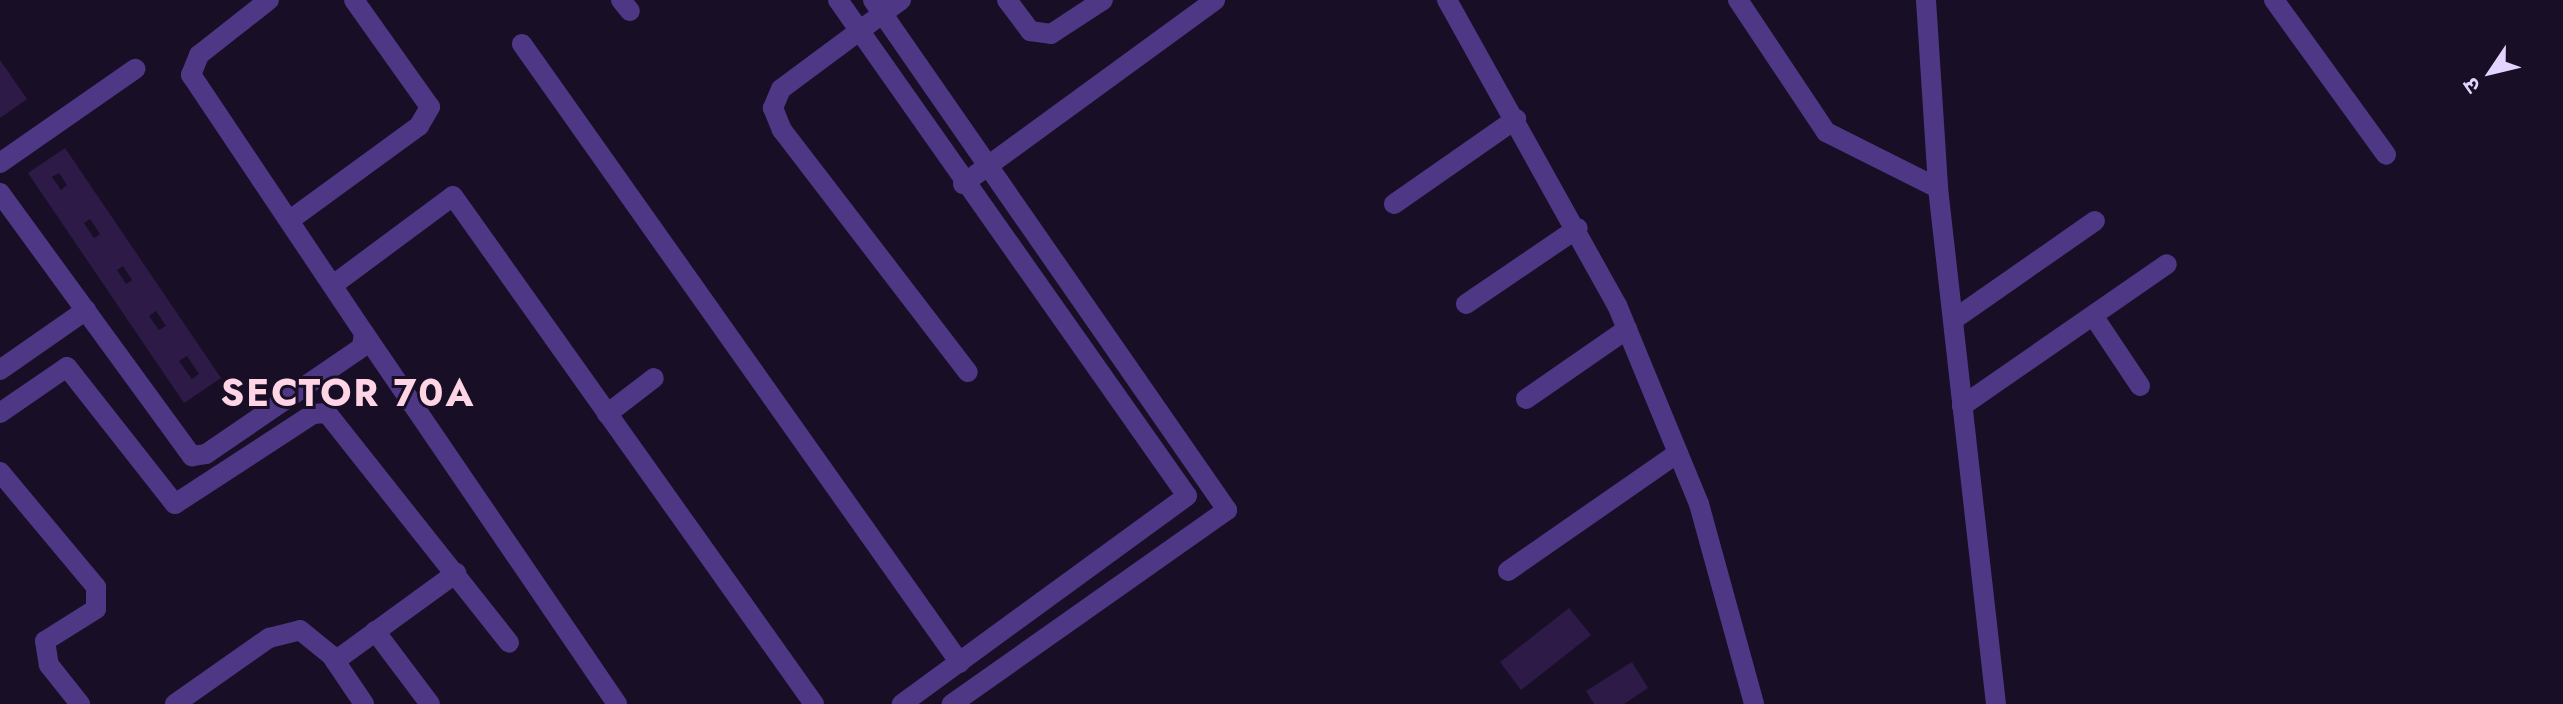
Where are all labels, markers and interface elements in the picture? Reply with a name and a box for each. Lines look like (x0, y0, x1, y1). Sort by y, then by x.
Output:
north arrow (2451, 32, 2531, 112)
text: उ (2455, 71, 2488, 100)
district label: SECTOR 70A (221, 370, 475, 416)

